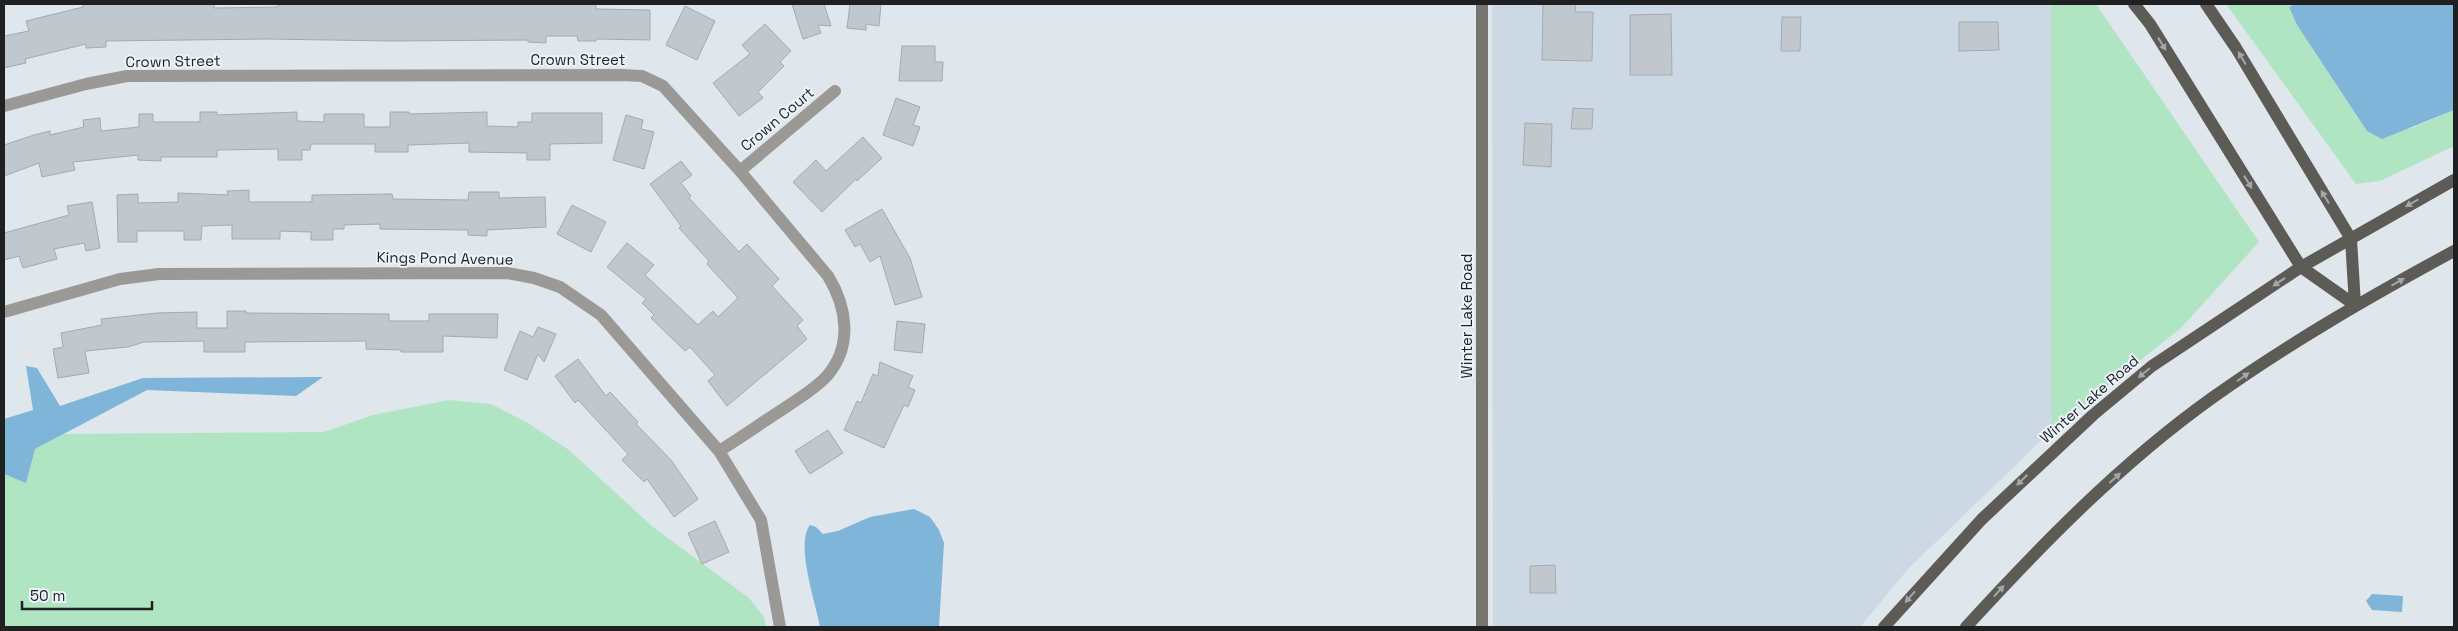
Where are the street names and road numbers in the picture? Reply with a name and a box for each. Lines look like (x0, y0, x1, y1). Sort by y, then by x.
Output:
street label: Crown Street (530, 50, 626, 69)
street label: Crown Street (125, 51, 221, 71)
street label: Crown Court (736, 83, 818, 155)
street label: Kings Pond Avenue (376, 247, 514, 269)
street label: Winter Lake Road (1457, 254, 1476, 378)
street label: Winter Lake Road (2036, 351, 2142, 447)

